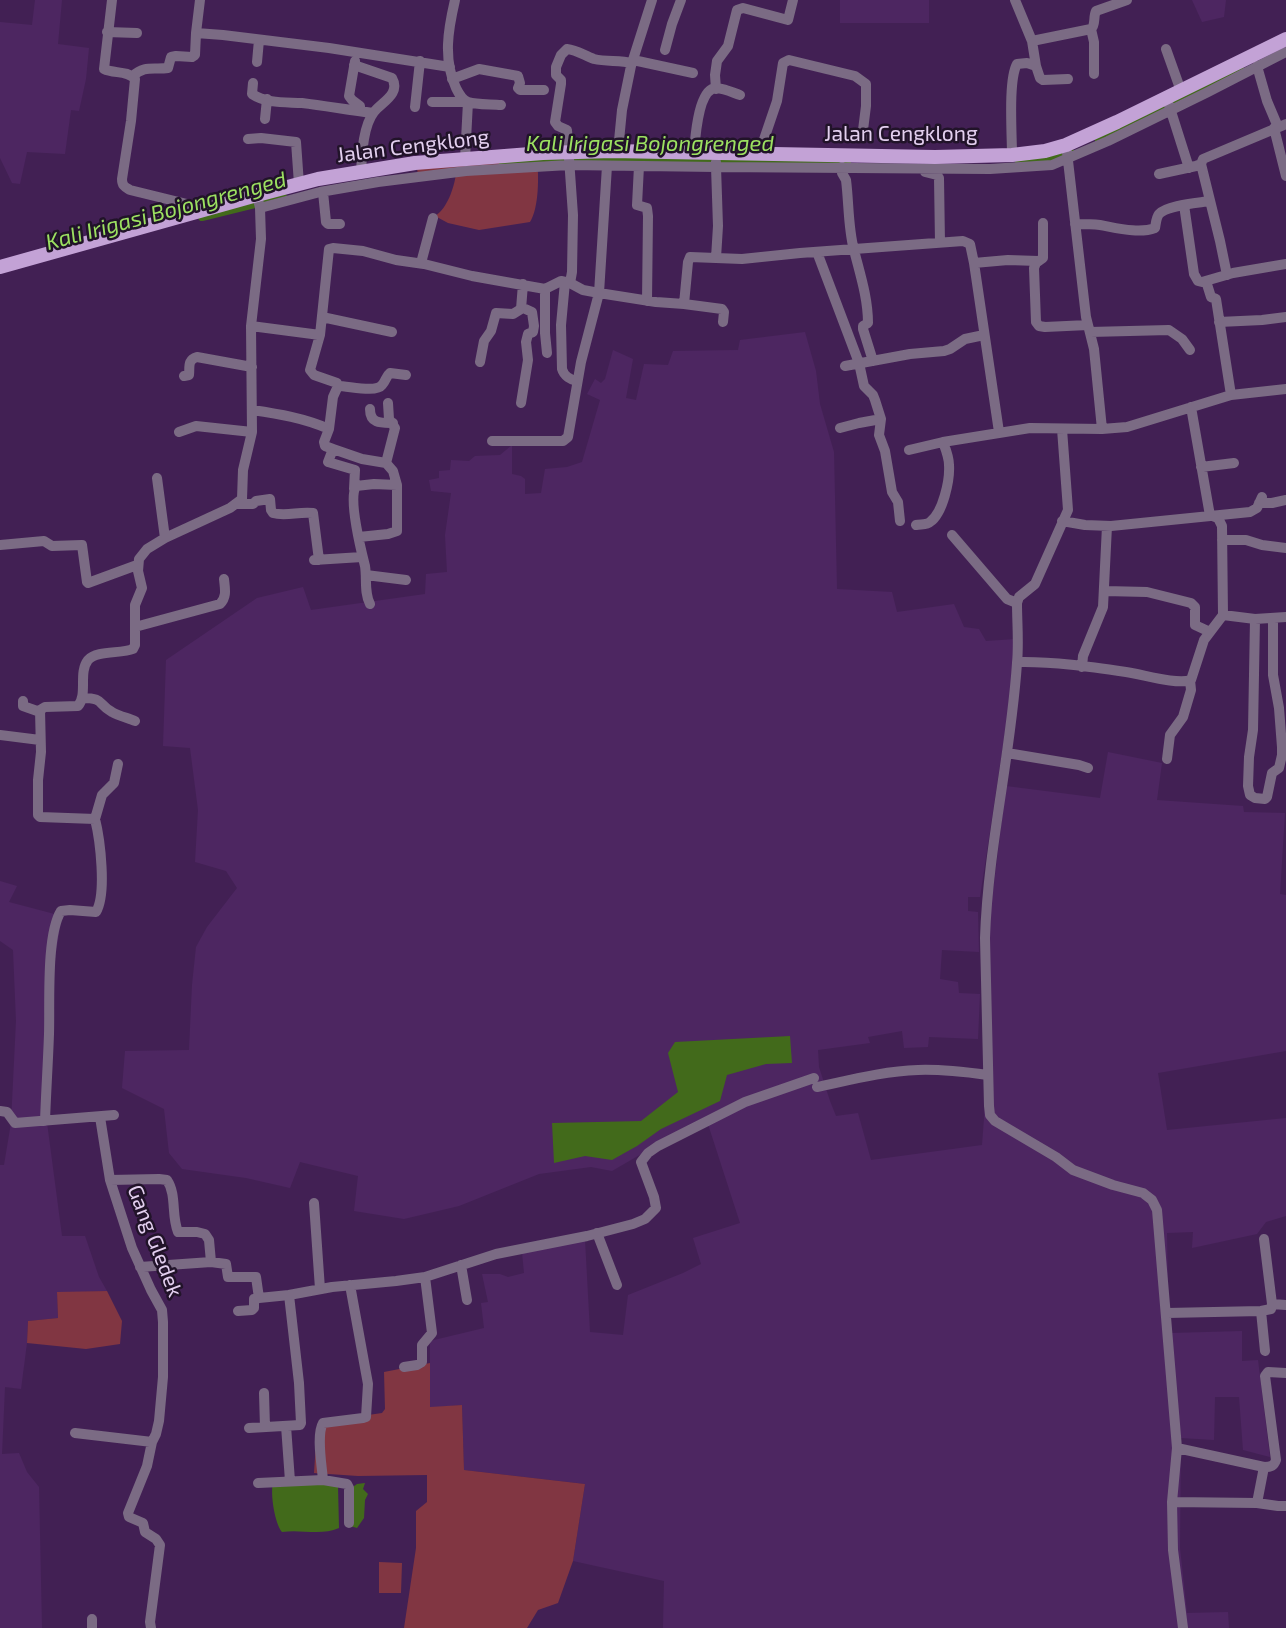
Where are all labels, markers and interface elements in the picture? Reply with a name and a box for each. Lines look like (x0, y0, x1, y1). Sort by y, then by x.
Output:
street label: Jalan Cengklong (824, 121, 978, 147)
street label: Jalan Cengklong (335, 124, 491, 168)
water label: Kali Irigasi Bojongrenged (526, 131, 774, 157)
water label: Kali Irigasi Bojongrenged (43, 166, 289, 256)
street label: Gang Gledek (122, 1181, 188, 1301)

